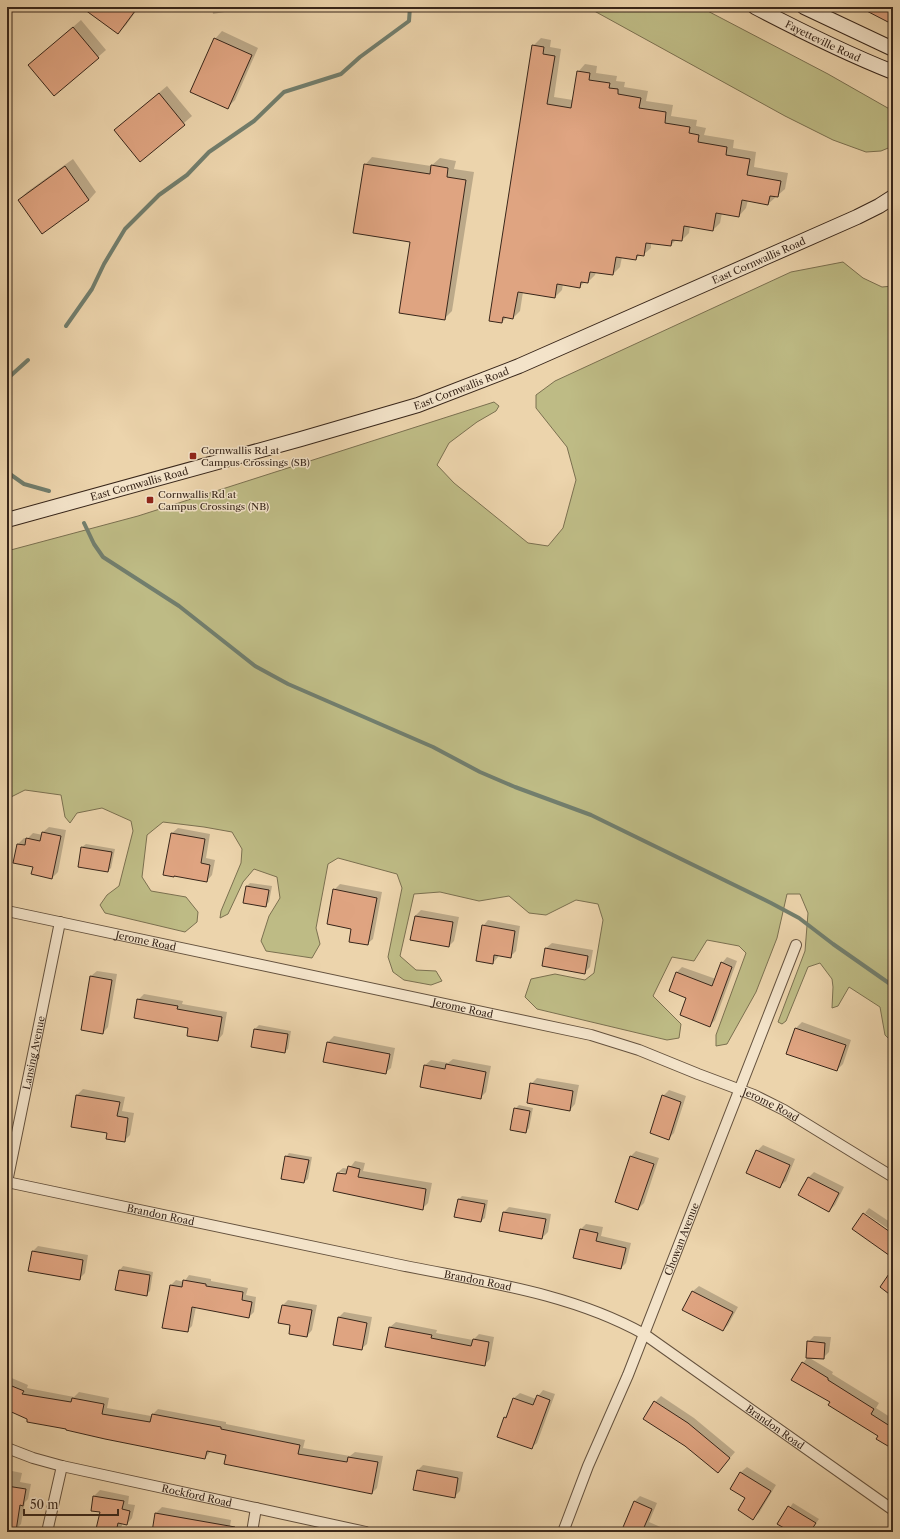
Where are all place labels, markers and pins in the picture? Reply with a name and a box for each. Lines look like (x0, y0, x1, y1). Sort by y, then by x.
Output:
place label: Cornwallis Rd at Campus Crossings (SB) (201, 444, 310, 469)
marker: Cornwallis Rd at Campus Crossings (SB) (188, 451, 198, 461)
place label: Cornwallis Rd at Campus Crossings (NB) (158, 488, 269, 513)
marker: Cornwallis Rd at Campus Crossings (NB) (145, 495, 155, 505)

